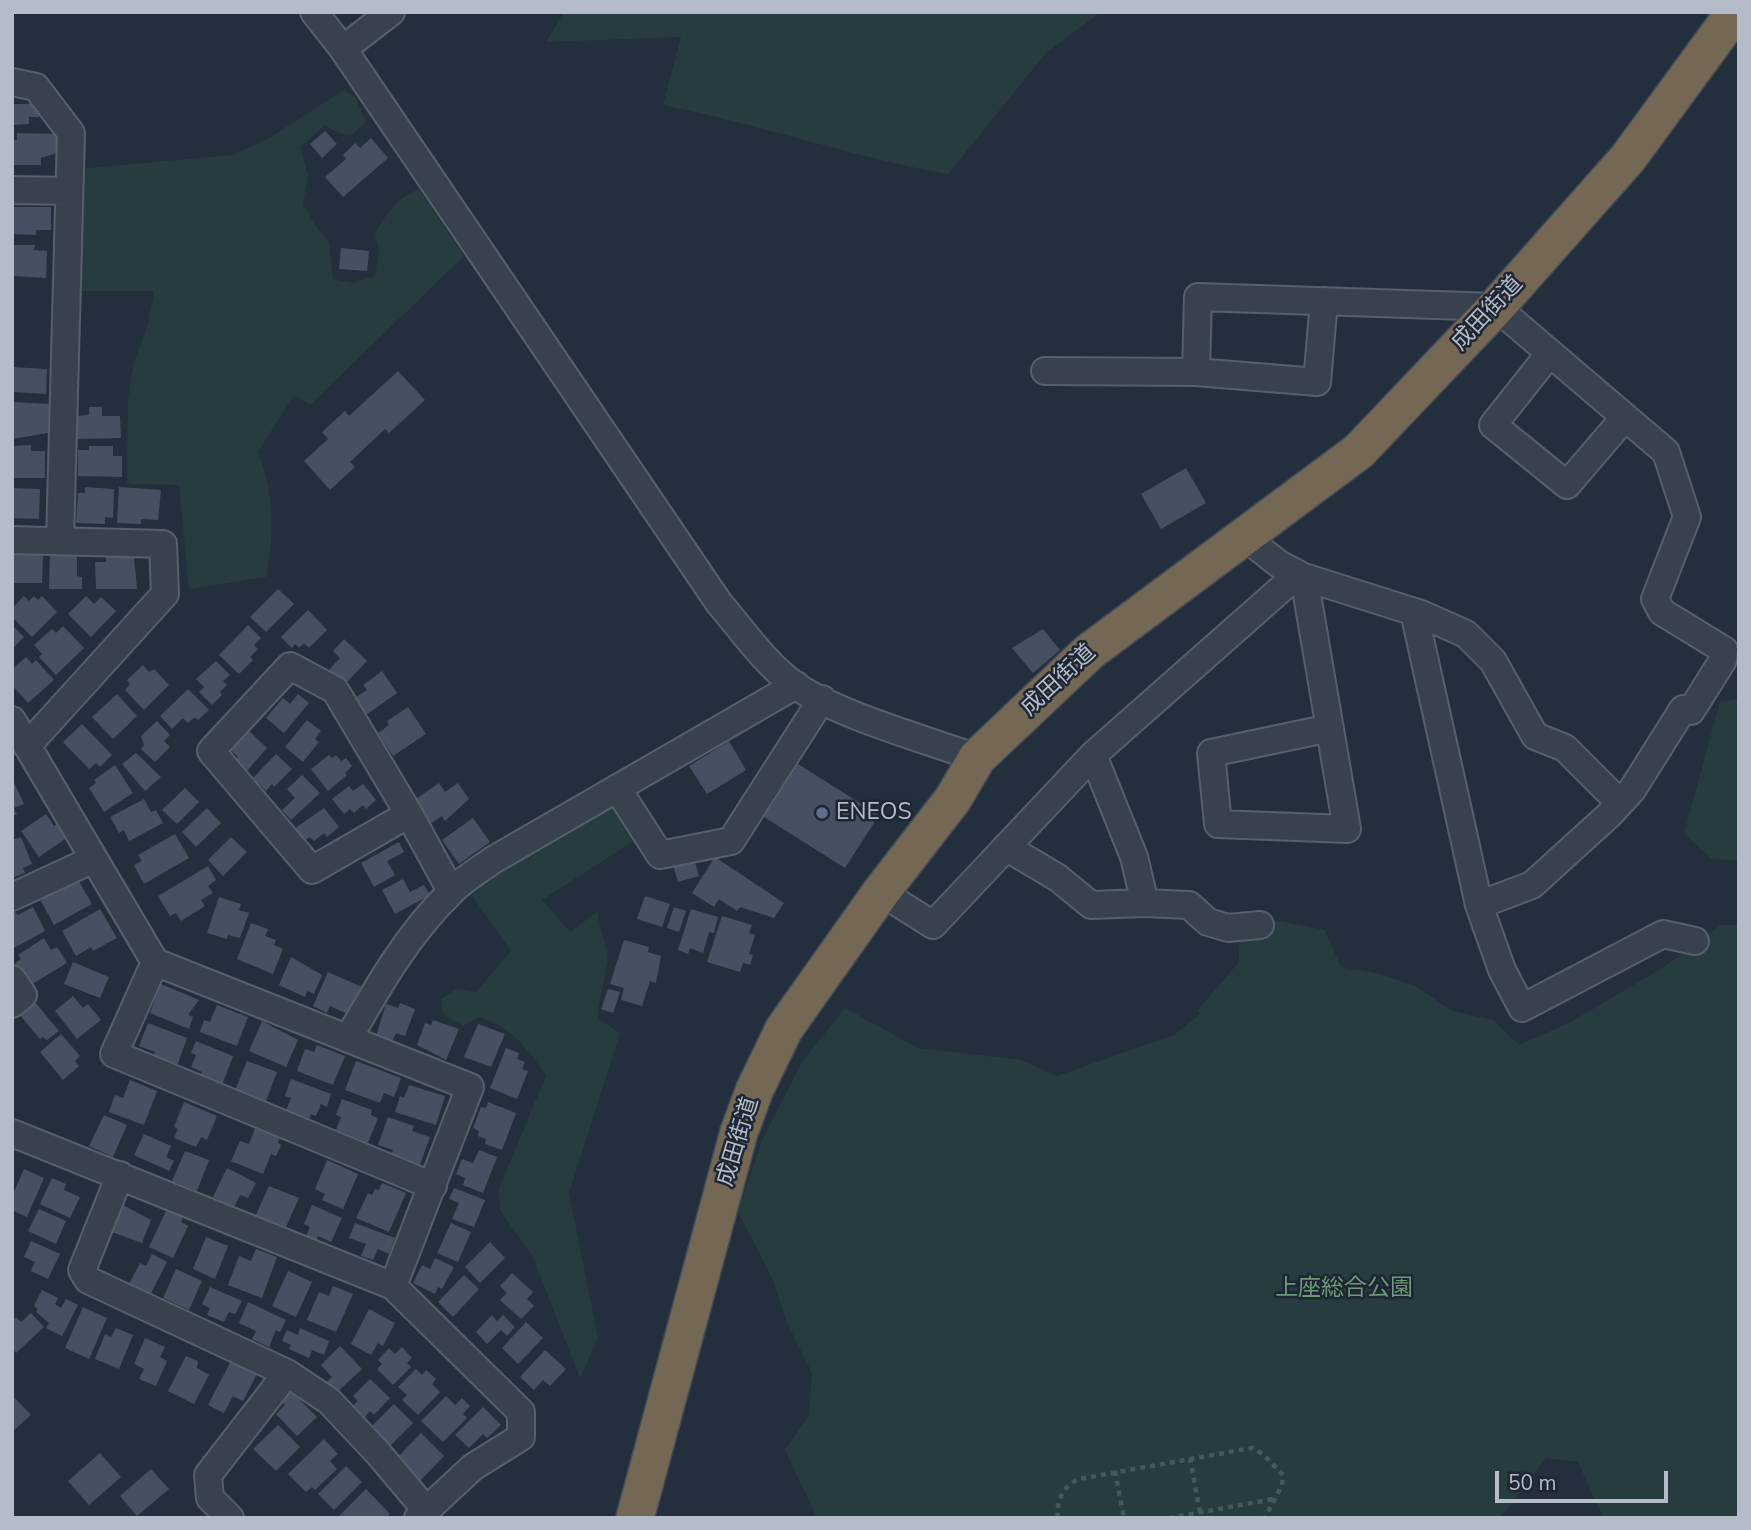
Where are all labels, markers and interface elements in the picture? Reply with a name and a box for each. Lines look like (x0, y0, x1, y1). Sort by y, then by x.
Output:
street label: 成田街道 (1447, 271, 1529, 357)
street label: 成田街道 (1016, 640, 1102, 722)
place label: ENEOS (836, 799, 912, 827)
marker: ENEOS (814, 805, 830, 821)
street label: 成田街道 (712, 1094, 766, 1190)
park label: 上座総合公園 (1275, 1275, 1413, 1303)
scale bar (1499, 1456, 1672, 1500)
text: 50 m (1508, 1469, 1557, 1497)

